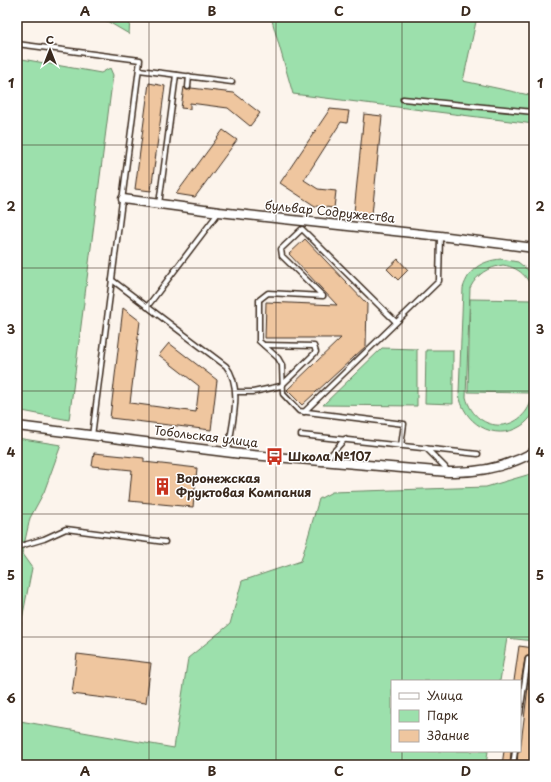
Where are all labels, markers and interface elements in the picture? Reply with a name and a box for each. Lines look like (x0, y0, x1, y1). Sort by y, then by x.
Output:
text: A (80, 1, 90, 20)
text: B (208, 1, 217, 20)
text: C (334, 1, 344, 20)
text: D (461, 1, 471, 20)
north arrow (30, 30, 70, 70)
text: С (46, 31, 54, 48)
text: 1 (8, 73, 14, 92)
text: 1 (537, 73, 543, 92)
street label: бульвар Содружества (264, 195, 397, 227)
text: 2 (6, 196, 16, 215)
text: 2 (535, 196, 545, 215)
text: 3 (7, 319, 16, 338)
text: 3 (536, 319, 545, 338)
street label: Тобольская улица (153, 421, 260, 451)
text: 4 (7, 442, 16, 461)
text: 4 (536, 442, 545, 461)
bus stop icon: Школа №107 (265, 447, 285, 467)
place label: Школа №107 (288, 447, 371, 465)
place label: Воронежская Фруктовая Компания (176, 469, 312, 501)
building icon: Воронежская Фруктовая Компания (153, 476, 173, 496)
text: 5 (7, 565, 15, 584)
text: 5 (536, 565, 544, 584)
legend (391, 680, 521, 752)
text: Улица (427, 686, 463, 704)
text: 6 (6, 688, 16, 707)
text: 6 (535, 688, 545, 707)
text: Парк (427, 706, 459, 724)
text: Здание (427, 726, 469, 744)
text: A (80, 761, 90, 780)
text: B (208, 761, 217, 780)
text: C (334, 761, 344, 780)
text: D (461, 761, 471, 780)

